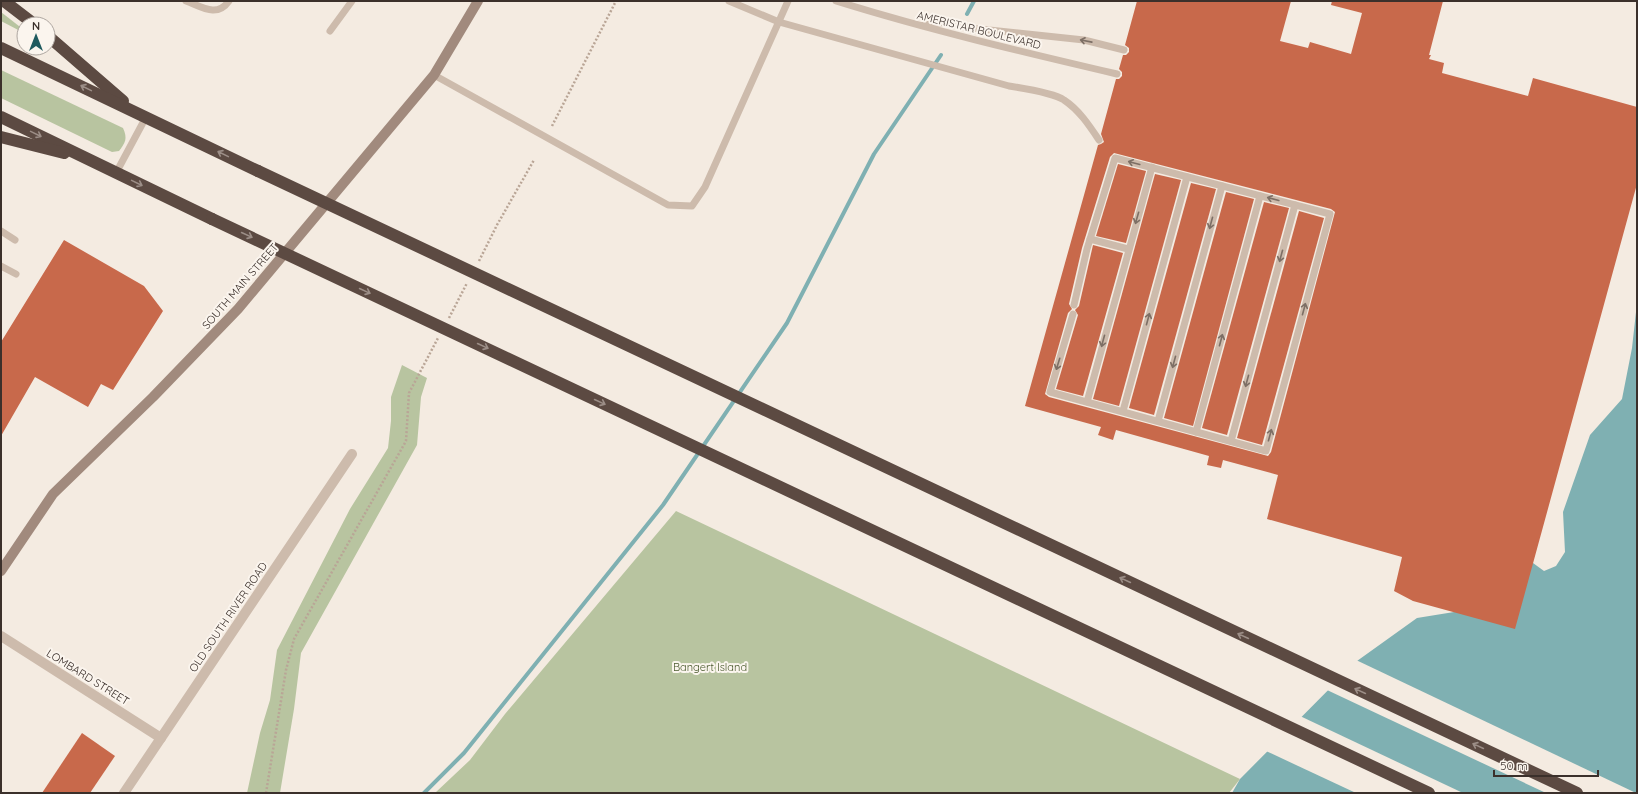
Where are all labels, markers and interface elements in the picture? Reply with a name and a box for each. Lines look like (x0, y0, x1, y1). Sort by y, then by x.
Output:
street label: AMERISTAR BOULEVARD (916, 8, 1042, 52)
north arrow (16, 16, 56, 56)
text: N (32, 19, 40, 33)
one-way arrow (1080, 36, 1093, 44)
one-way arrow (81, 84, 93, 91)
one-way arrow (30, 131, 42, 138)
one-way arrow (217, 150, 229, 157)
one-way arrow (1128, 158, 1141, 166)
one-way arrow (130, 179, 142, 187)
one-way arrow (1267, 195, 1280, 202)
one-way arrow (1133, 212, 1140, 225)
one-way arrow (1207, 217, 1215, 230)
one-way arrow (241, 232, 253, 239)
street label: SOUTH MAIN STREET (199, 240, 281, 332)
one-way arrow (1277, 249, 1284, 262)
one-way arrow (359, 288, 371, 295)
one-way arrow (1301, 303, 1309, 316)
one-way arrow (1145, 313, 1152, 326)
one-way arrow (1099, 334, 1106, 347)
one-way arrow (1218, 334, 1225, 347)
one-way arrow (476, 343, 488, 350)
one-way arrow (1170, 356, 1177, 369)
one-way arrow (1054, 358, 1061, 371)
one-way arrow (1243, 375, 1250, 388)
one-way arrow (594, 399, 606, 406)
one-way arrow (1267, 429, 1274, 442)
street label: OLD SOUTH RIVER ROAD (186, 559, 270, 675)
one-way arrow (1120, 576, 1132, 583)
one-way arrow (1237, 632, 1249, 639)
street label: LOMBARD STREET (44, 646, 132, 708)
park label: Bangert Island (673, 660, 747, 674)
one-way arrow (1355, 687, 1367, 694)
one-way arrow (1472, 742, 1484, 749)
scale bar (1494, 752, 1598, 778)
text: 50 m (1500, 758, 1528, 773)

